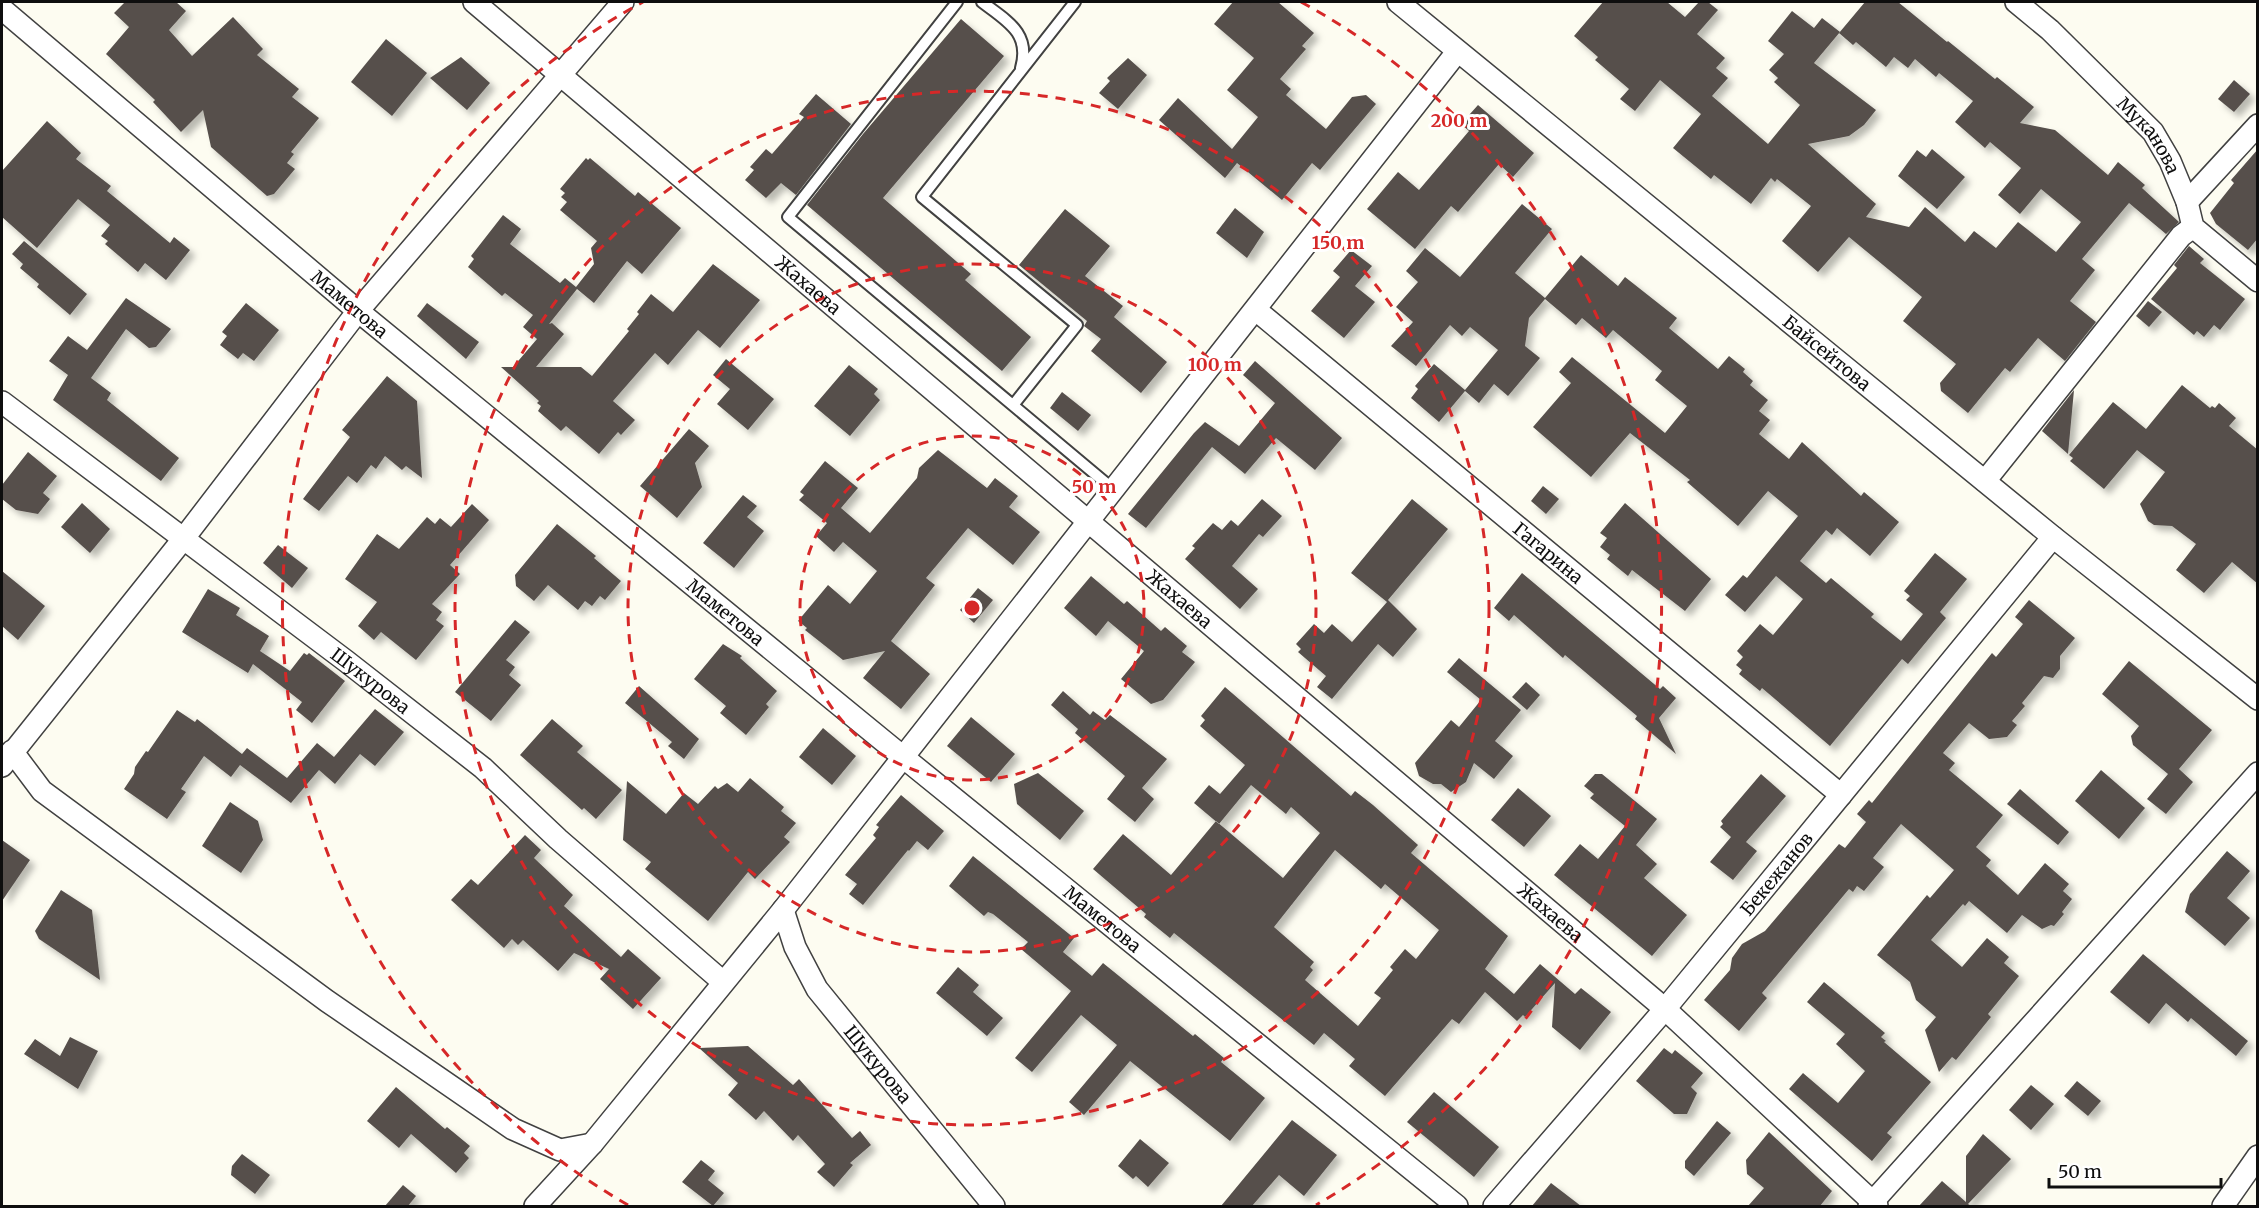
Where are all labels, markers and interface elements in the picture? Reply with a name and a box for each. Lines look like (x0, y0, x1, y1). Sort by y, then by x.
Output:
street label: Муканова (2112, 92, 2185, 177)
text: 200 m (1431, 109, 1487, 132)
text: 150 m (1312, 231, 1364, 254)
street label: Жахаева (771, 250, 846, 319)
street label: Маметова (307, 265, 393, 343)
street label: Байсейтова (1778, 310, 1876, 395)
text: 100 m (1188, 353, 1242, 376)
text: 50 m (1072, 475, 1116, 498)
street label: Гагарина (1509, 517, 1589, 589)
street label: Жахаева (1142, 564, 1218, 633)
street label: Маметова (682, 573, 769, 651)
centre of rings (962, 598, 982, 618)
street label: Шукурова (326, 642, 415, 719)
street label: Бекежанов (1735, 827, 1818, 920)
street label: Жахаева (1513, 878, 1589, 947)
street label: Маметова (1059, 880, 1146, 957)
street label: Шукурова (839, 1020, 917, 1108)
scale bar (2049, 1151, 2222, 1189)
text: 50 m (2058, 1160, 2102, 1183)

